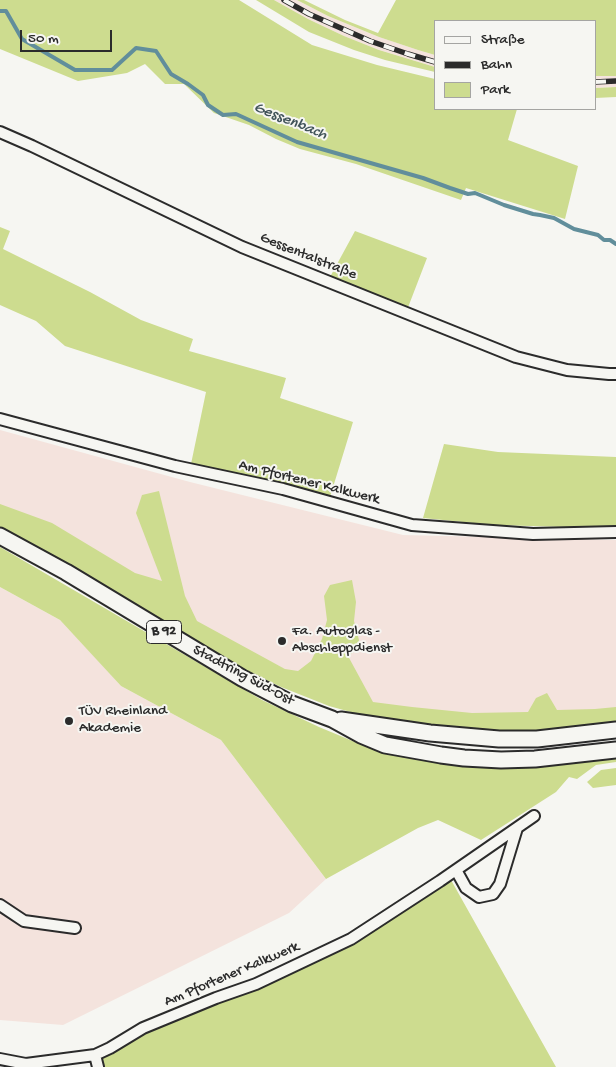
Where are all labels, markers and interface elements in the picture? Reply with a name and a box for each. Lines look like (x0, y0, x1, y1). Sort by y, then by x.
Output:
scale bar (22, 20, 115, 52)
legend (434, 20, 596, 110)
text: 50 m (28, 30, 59, 48)
text: Straße (481, 31, 525, 49)
text: Bahn (481, 56, 512, 74)
text: Park (481, 81, 510, 99)
water label: Gessenbach (251, 99, 329, 145)
street label: Gessentalstraße (257, 229, 359, 285)
street label: Am Pfortener Kalkwerk (237, 457, 381, 509)
road number: B 92 (146, 620, 182, 644)
place label: Fa. Autoglas - Abschleppdienst (292, 623, 392, 658)
marker: Fa. Autoglas - Abschleppdienst (276, 635, 288, 647)
street label: Stadtring Süd-Ost (189, 642, 297, 710)
place label: TÜV Rheinland Akademie (79, 703, 167, 738)
marker: TÜV Rheinland Akademie (63, 715, 75, 727)
street label: Am Pfortener Kalkwerk (162, 938, 302, 1012)

